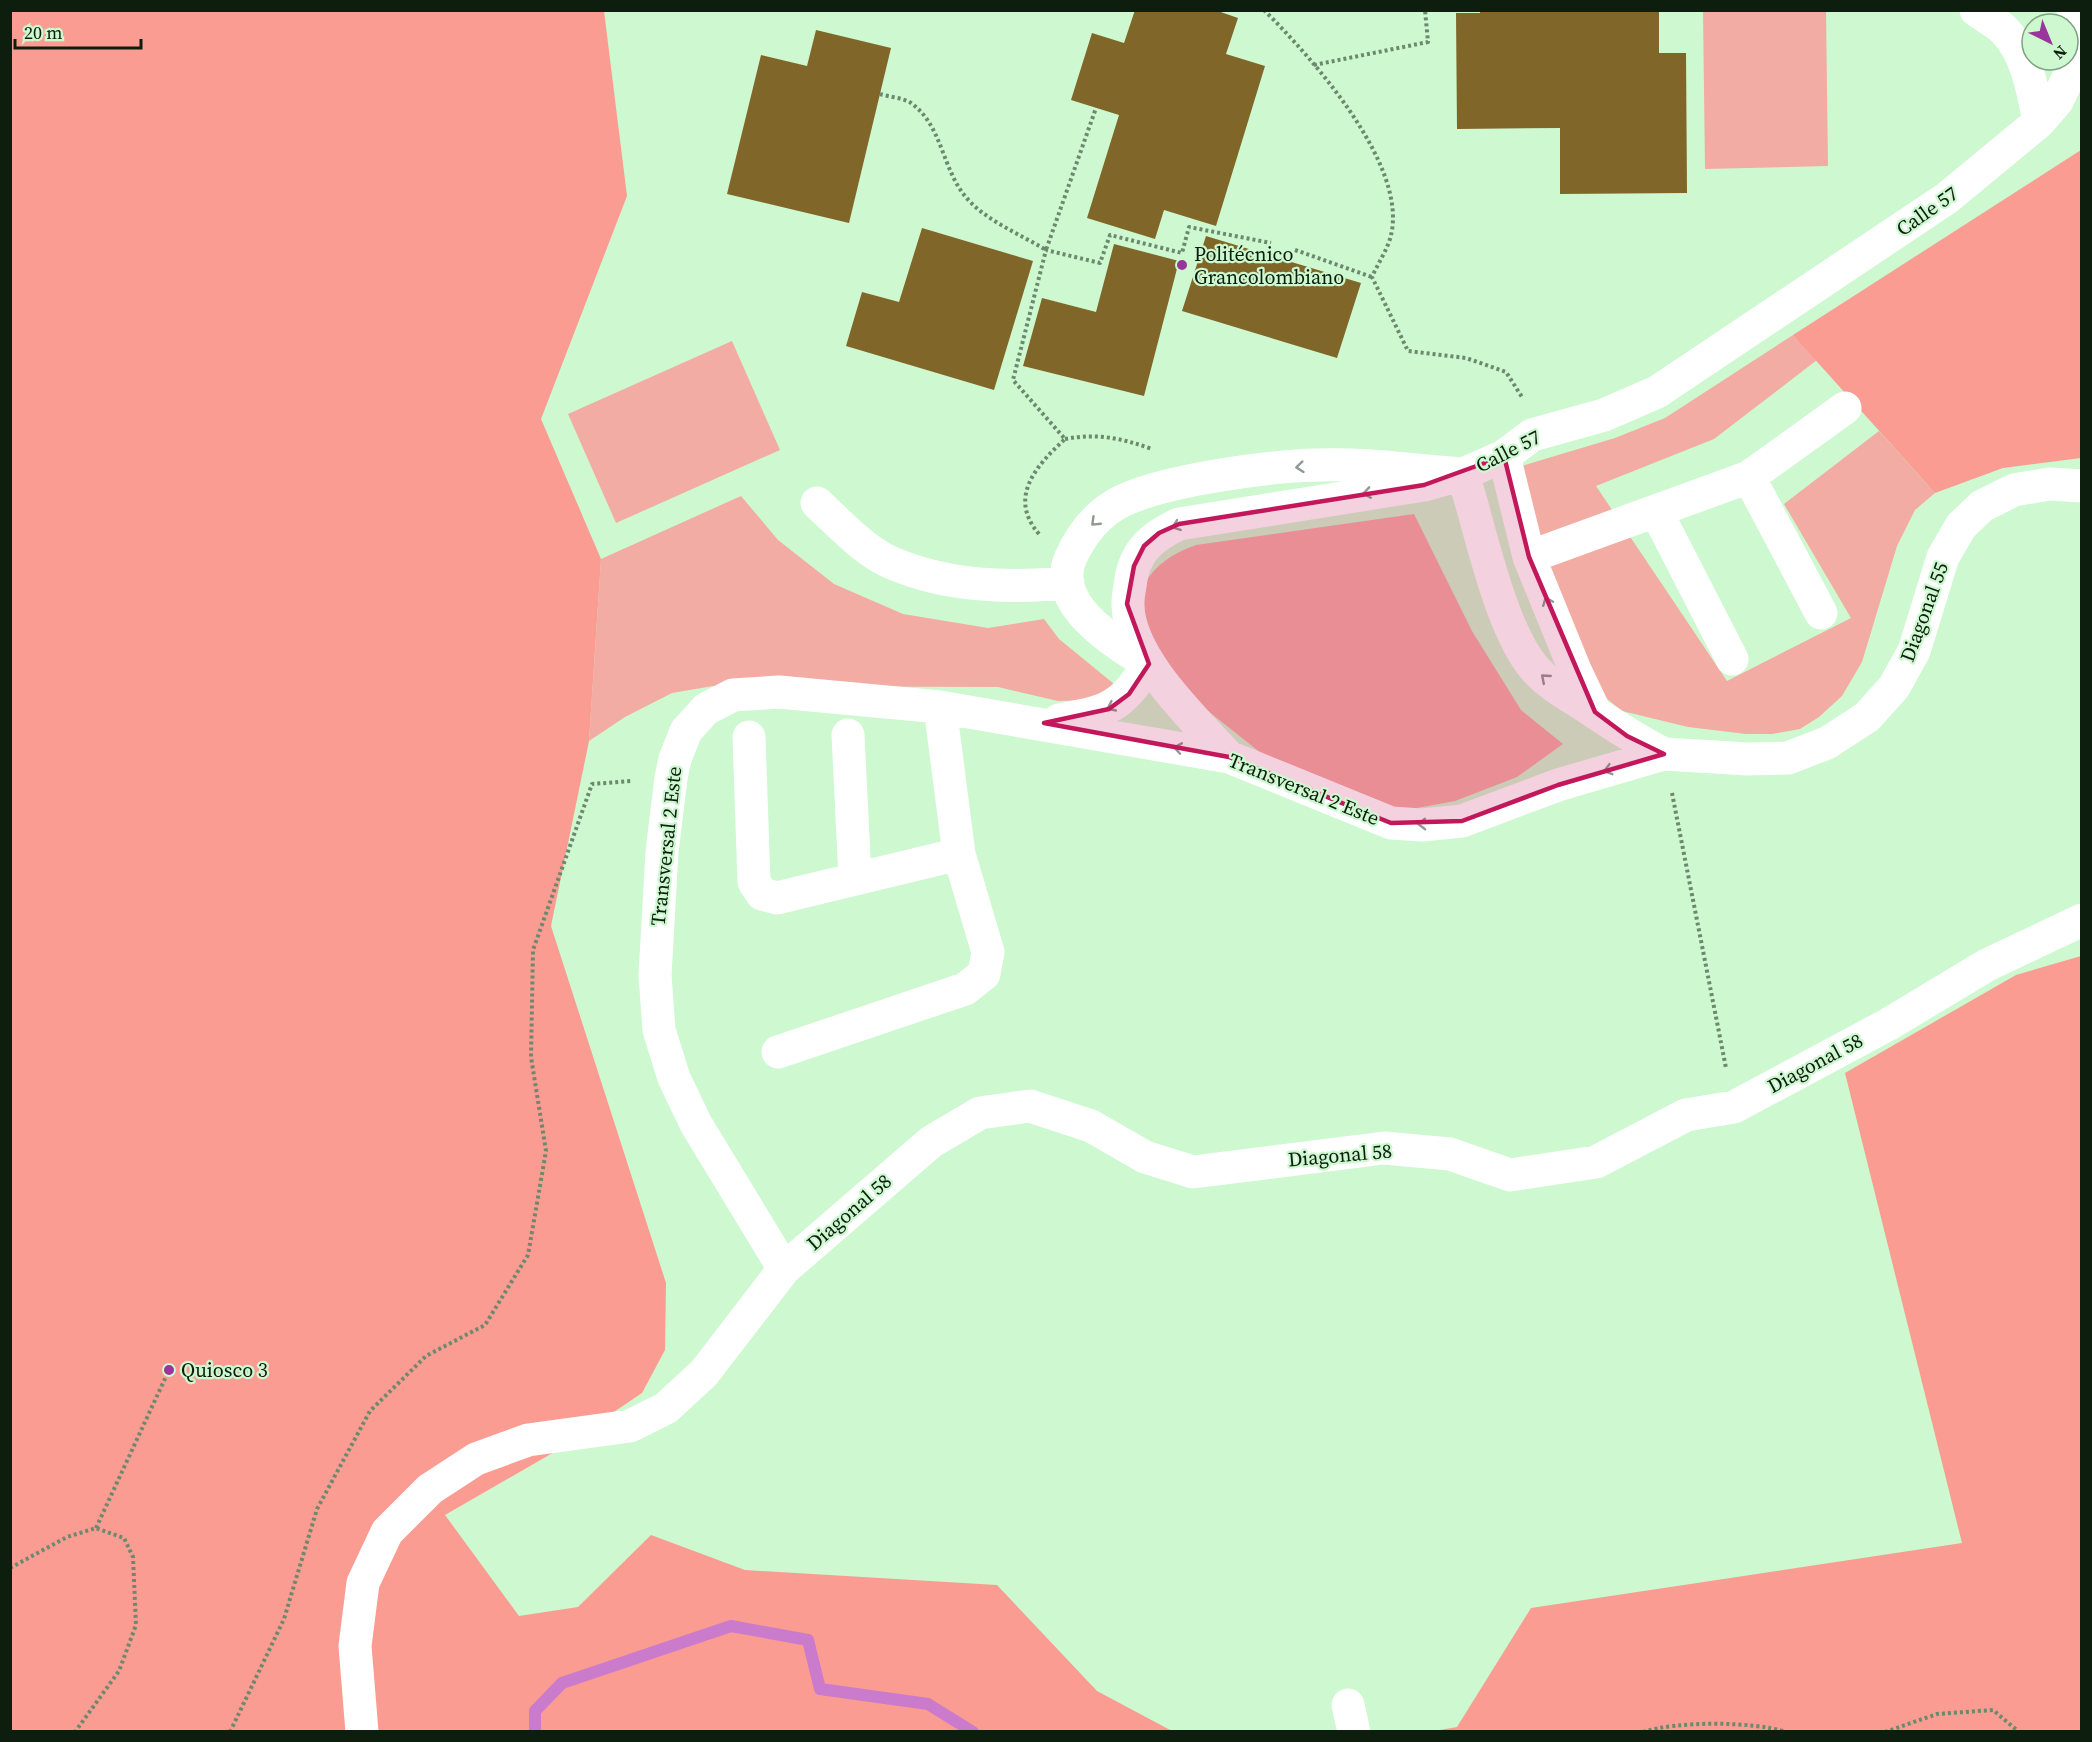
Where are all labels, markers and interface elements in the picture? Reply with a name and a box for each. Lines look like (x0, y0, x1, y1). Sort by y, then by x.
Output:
scale bar (15, 12, 141, 50)
north arrow (2020, 12, 2080, 72)
text: 20 m (24, 20, 62, 45)
text: N (2048, 41, 2072, 65)
street label: Calle 57 (1890, 180, 1964, 242)
place label: Politécnico Grancolombiano (1194, 240, 1344, 291)
marker: Politécnico Grancolombiano (1175, 258, 1189, 272)
street label: Calle 57 (1471, 423, 1545, 479)
one-way arrow (1296, 460, 1305, 473)
one-way arrow (1363, 487, 1372, 499)
one-way arrow (1092, 514, 1103, 525)
one-way arrow (1171, 519, 1181, 532)
street label: Diagonal 55 (1893, 558, 1955, 666)
one-way arrow (1542, 596, 1554, 607)
one-way arrow (1541, 674, 1552, 685)
one-way arrow (1106, 699, 1117, 711)
one-way arrow (1173, 742, 1183, 755)
street label: Transversal 2 Este (1224, 746, 1384, 832)
one-way arrow (1603, 762, 1613, 775)
street label: Transversal 2 Este (644, 765, 688, 927)
one-way arrow (1417, 818, 1426, 830)
street label: Diagonal 58 (1762, 1026, 1868, 1100)
street label: Diagonal 58 (1287, 1137, 1393, 1173)
street label: Diagonal 58 (800, 1167, 898, 1257)
place label: Quiosco 3 (181, 1356, 268, 1384)
marker: Quiosco 3 (162, 1363, 176, 1377)

